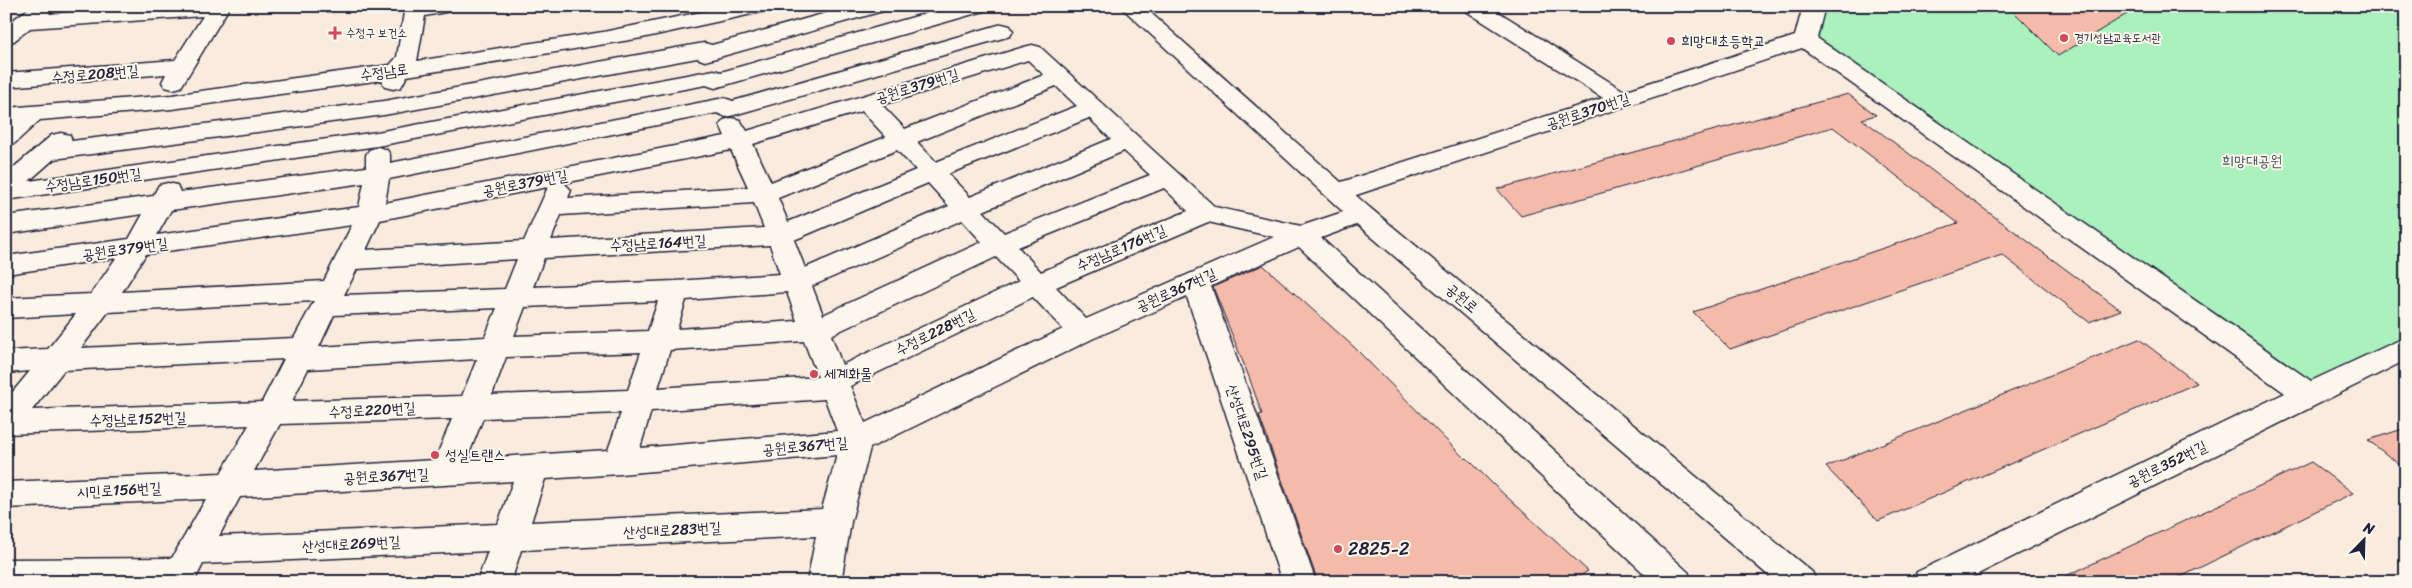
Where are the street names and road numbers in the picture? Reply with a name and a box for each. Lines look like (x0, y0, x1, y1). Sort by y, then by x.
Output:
street label: 수정남로 (358, 56, 410, 88)
street label: 수정로208번길 (50, 57, 140, 91)
street label: 공원로379번길 (872, 61, 962, 111)
street label: 공원로370번길 (1543, 85, 1633, 137)
street label: 수정남로150번길 (43, 160, 143, 200)
street label: 공원로379번길 (480, 162, 570, 204)
street label: 수정남로176번길 (1072, 217, 1170, 279)
street label: 수정남로164번길 (609, 227, 707, 259)
street label: 공원로379번길 (80, 230, 170, 268)
street label: 공원로367번길 (1132, 261, 1220, 319)
street label: 공원로 (1440, 276, 1484, 320)
street label: 수정로228번길 (890, 301, 980, 363)
street label: 산성대로295번길 (1219, 381, 1275, 483)
street label: 수정로220번길 (328, 395, 416, 425)
street label: 수정남로152번길 (89, 404, 187, 434)
street label: 공원로367번길 (761, 429, 849, 463)
street label: 공원로352번길 (2122, 433, 2212, 495)
street label: 공원로367번길 (343, 461, 429, 491)
street label: 시민로156번길 (76, 475, 162, 505)
street label: 산성대로283번길 (622, 514, 722, 546)
street label: 산성대로269번길 (301, 528, 401, 560)

